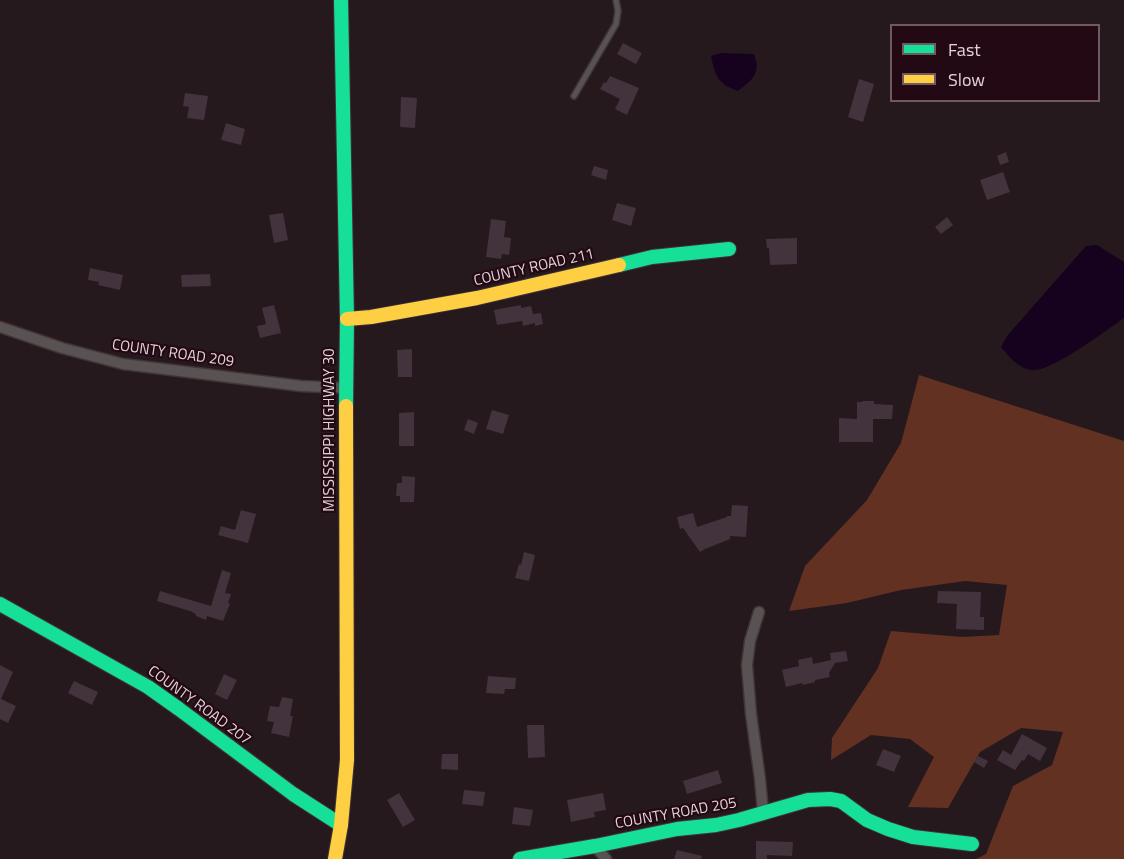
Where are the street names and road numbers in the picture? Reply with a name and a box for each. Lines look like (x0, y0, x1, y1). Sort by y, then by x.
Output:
street label: COUNTY ROAD 211 (472, 245, 596, 291)
street label: COUNTY ROAD 209 (111, 337, 235, 371)
street label: MISSISSIPPI HIGHWAY 30 (321, 348, 339, 512)
street label: COUNTY ROAD 207 (144, 663, 254, 749)
street label: COUNTY ROAD 205 (614, 794, 738, 834)

